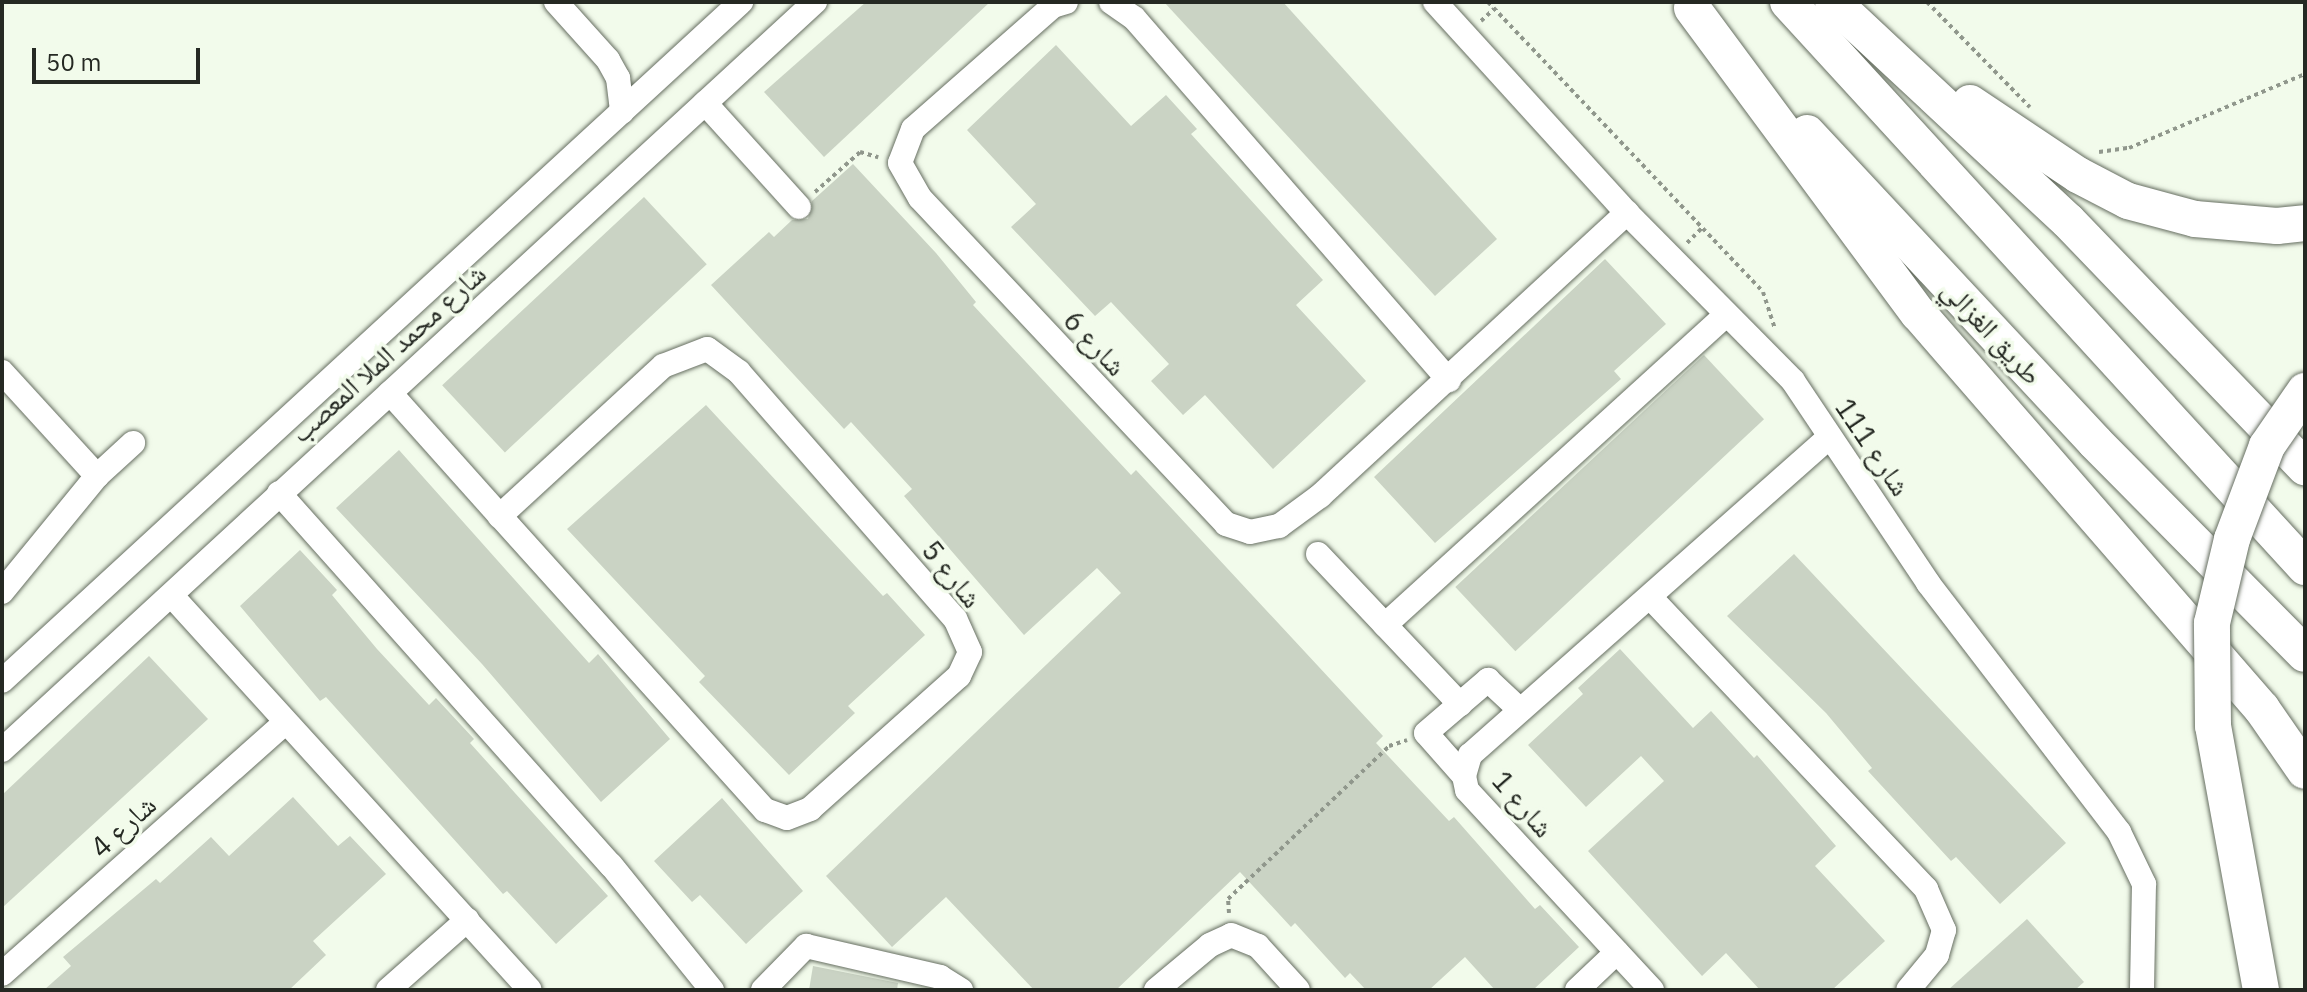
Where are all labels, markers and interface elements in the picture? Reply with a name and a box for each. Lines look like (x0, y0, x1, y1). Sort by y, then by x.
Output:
scale bar (36, 32, 204, 82)
text: 50 m (46, 46, 101, 78)
street label: شارع محمد الملا المعصب (284, 257, 492, 449)
street label: طريق الغزالي (1935, 273, 2049, 391)
street label: شارع 6 (1057, 304, 1133, 382)
street label: شارع 111 (1828, 392, 1918, 502)
street label: شارع 5 (915, 534, 989, 614)
street label: شارع 1 (1485, 764, 1561, 844)
street label: شارع 4 (83, 788, 163, 864)

